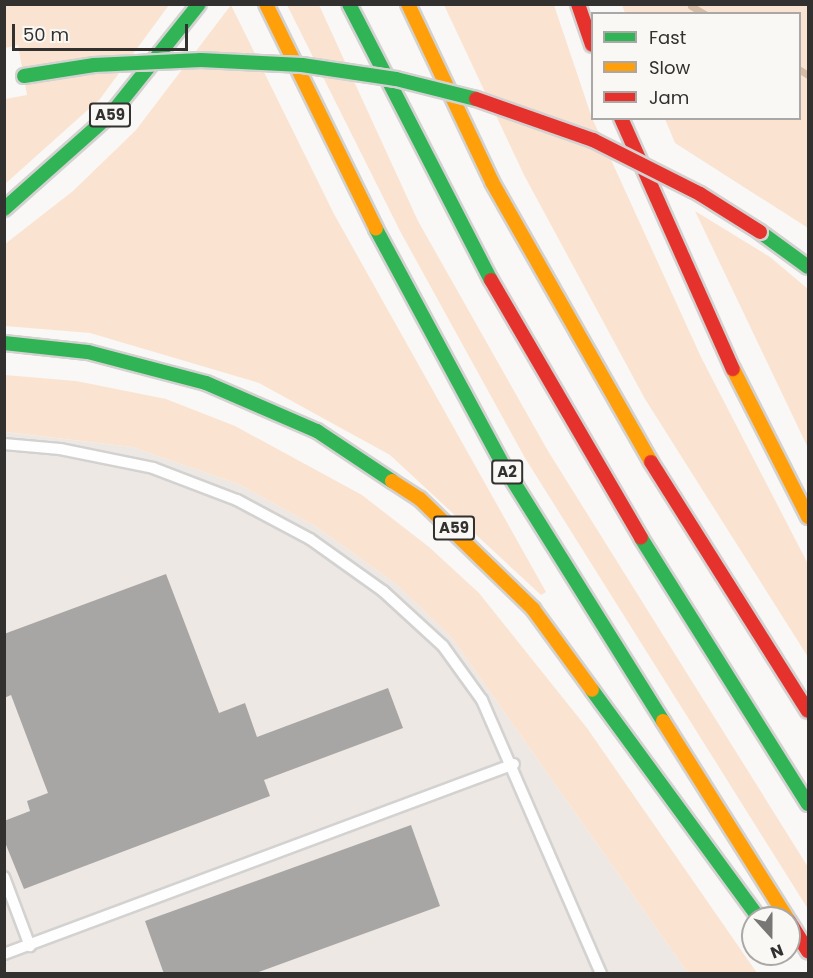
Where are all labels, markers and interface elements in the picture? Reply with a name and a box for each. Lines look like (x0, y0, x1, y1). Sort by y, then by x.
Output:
scale bar (15, 12, 190, 50)
legend (591, 12, 801, 120)
text: 50 m (23, 22, 69, 47)
text: Fast (649, 25, 686, 50)
text: Slow (649, 55, 690, 80)
text: Jam (649, 85, 689, 110)
road number: A59 (88, 103, 132, 127)
road number: A2 (490, 460, 524, 484)
road number: A59 (432, 516, 476, 540)
north arrow (741, 906, 801, 966)
text: N (767, 939, 787, 964)

